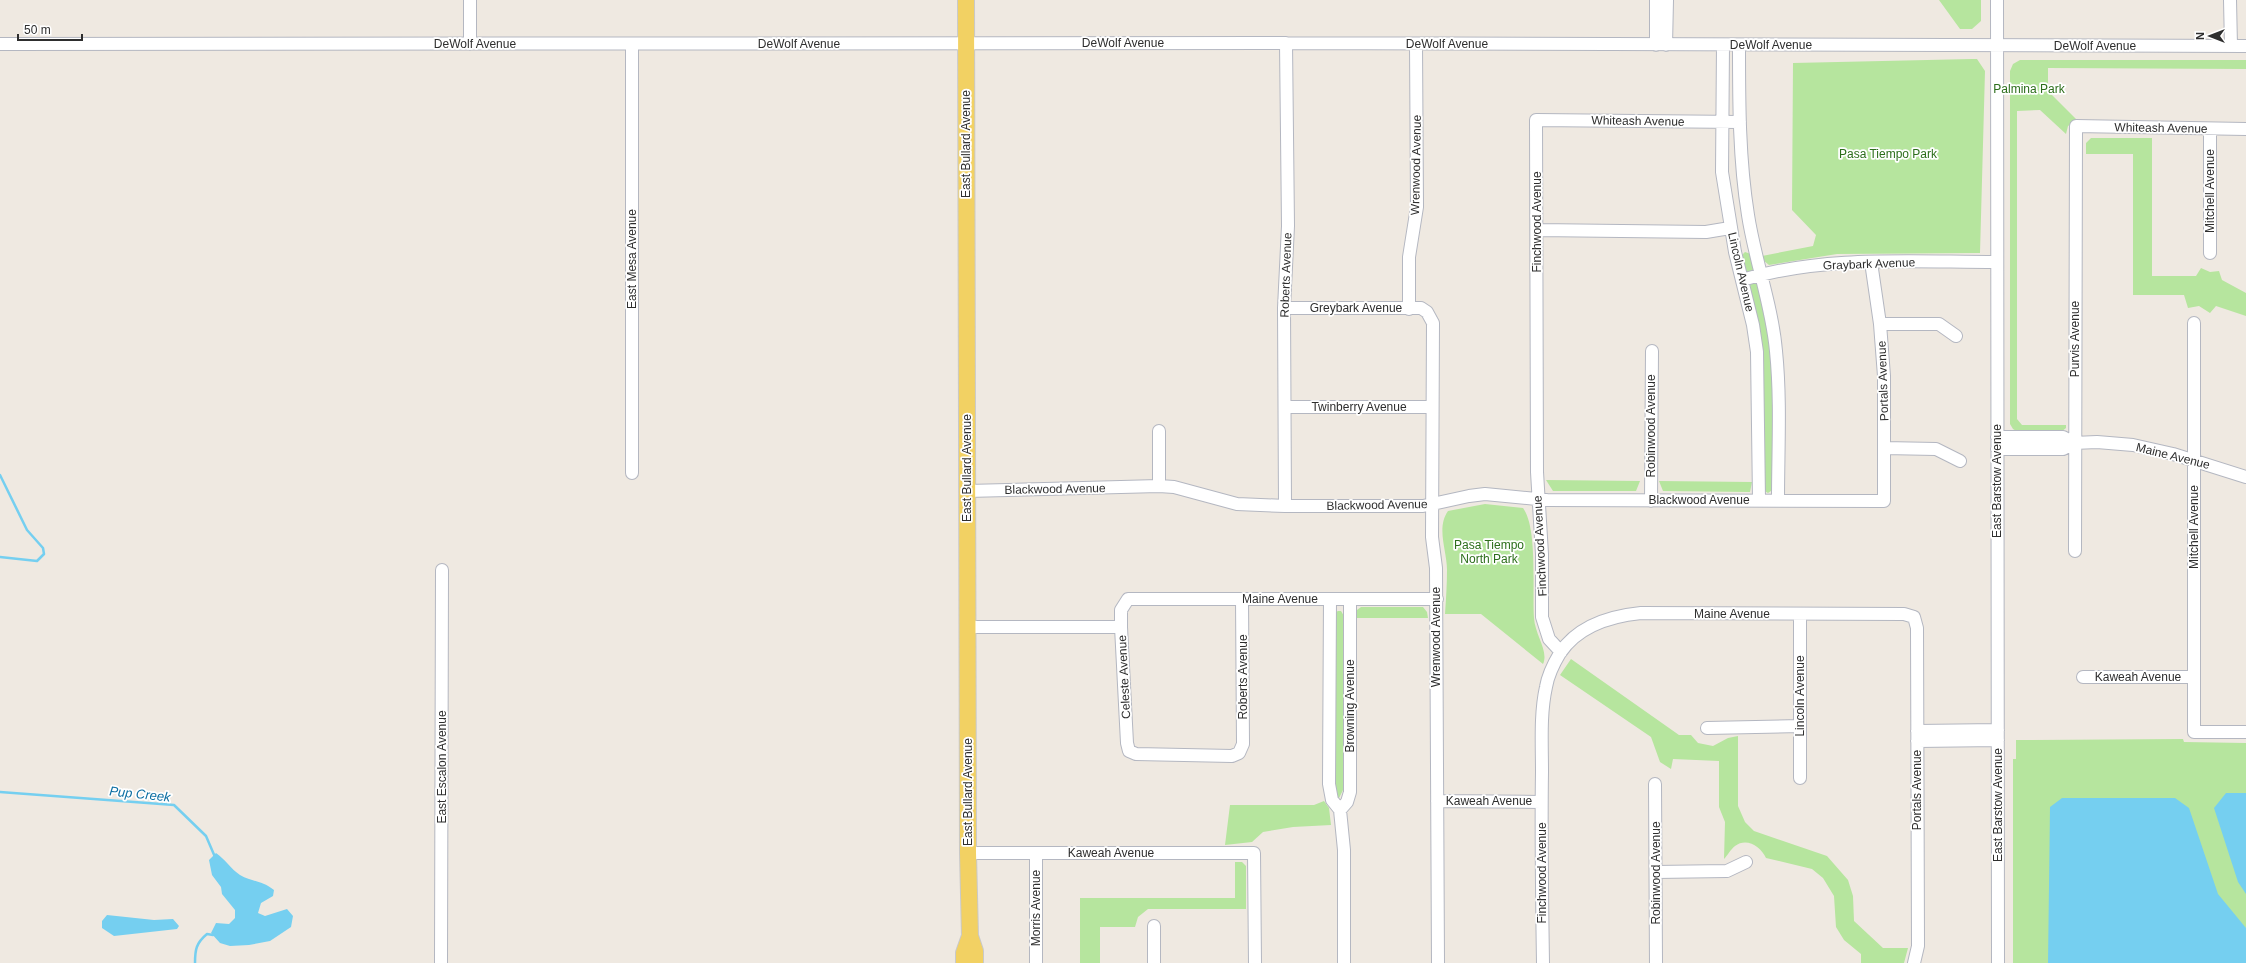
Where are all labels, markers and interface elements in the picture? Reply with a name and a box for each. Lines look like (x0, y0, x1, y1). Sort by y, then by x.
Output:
scale bar (18, 16, 82, 42)
north arrow (2190, 16, 2230, 56)
text: 50 m (24, 23, 51, 37)
text: N (2194, 32, 2206, 40)
street label: DeWolf Avenue (1082, 36, 1164, 50)
street label: DeWolf Avenue (434, 37, 516, 51)
street label: DeWolf Avenue (758, 37, 840, 51)
street label: DeWolf Avenue (1406, 37, 1488, 51)
street label: DeWolf Avenue (1730, 38, 1812, 52)
street label: DeWolf Avenue (2054, 39, 2136, 53)
park label: Palmina Park (1993, 82, 2066, 96)
street label: East Bullard Avenue (959, 90, 973, 198)
street label: Whiteash Avenue (1591, 113, 1685, 129)
street label: Wrenwood Avenue (1408, 114, 1424, 215)
street label: Whiteash Avenue (2114, 120, 2208, 136)
park label: Pasa Tiempo Park (1839, 147, 1938, 161)
street label: Mitchell Avenue (2203, 149, 2217, 233)
street label: Finchwood Avenue (1530, 171, 1544, 273)
street label: East Mesa Avenue (625, 209, 639, 309)
street label: Lincoln Avenue (1725, 231, 1757, 313)
street label: Roberts Avenue (1278, 232, 1294, 318)
street label: Graybark Avenue (1823, 255, 1916, 273)
street label: Purvis Avenue (2068, 300, 2082, 377)
street label: Greybark Avenue (1310, 301, 1403, 315)
street label: Portals Avenue (1875, 340, 1891, 421)
street label: Robinwood Avenue (1644, 374, 1658, 478)
street label: Twinberry Avenue (1311, 400, 1407, 414)
street label: East Bullard Avenue (960, 414, 974, 522)
street label: East Barstow Avenue (1990, 424, 2004, 538)
street label: Maine Avenue (2135, 440, 2212, 472)
street label: Blackwood Avenue (1004, 481, 1106, 497)
street label: Mitchell Avenue (2187, 485, 2201, 569)
street label: Blackwood Avenue (1648, 493, 1750, 507)
street label: Finchwood Avenue (1530, 495, 1550, 597)
street label: Blackwood Avenue (1326, 497, 1428, 513)
park label: Pasa Tiempo North Park (1454, 538, 1524, 566)
street label: Wrenwood Avenue (1429, 587, 1443, 687)
street label: Maine Avenue (1242, 592, 1318, 606)
street label: Maine Avenue (1694, 607, 1770, 621)
street label: Celeste Avenue (1115, 634, 1133, 719)
street label: Roberts Avenue (1236, 634, 1250, 720)
street label: Lincoln Avenue (1793, 655, 1807, 737)
street label: Browning Avenue (1343, 659, 1357, 753)
street label: Kaweah Avenue (2095, 670, 2182, 684)
street label: East Escalon Avenue (435, 710, 449, 824)
street label: East Bullard Avenue (961, 738, 975, 846)
street label: East Barstow Avenue (1991, 748, 2005, 862)
street label: Portals Avenue (1910, 749, 1924, 830)
water label: Pup Creek (109, 783, 173, 805)
street label: Kaweah Avenue (1446, 794, 1533, 808)
street label: Robinwood Avenue (1649, 821, 1663, 925)
street label: Finchwood Avenue (1535, 822, 1549, 924)
street label: Kaweah Avenue (1068, 846, 1155, 860)
street label: Morris Avenue (1029, 869, 1043, 946)

